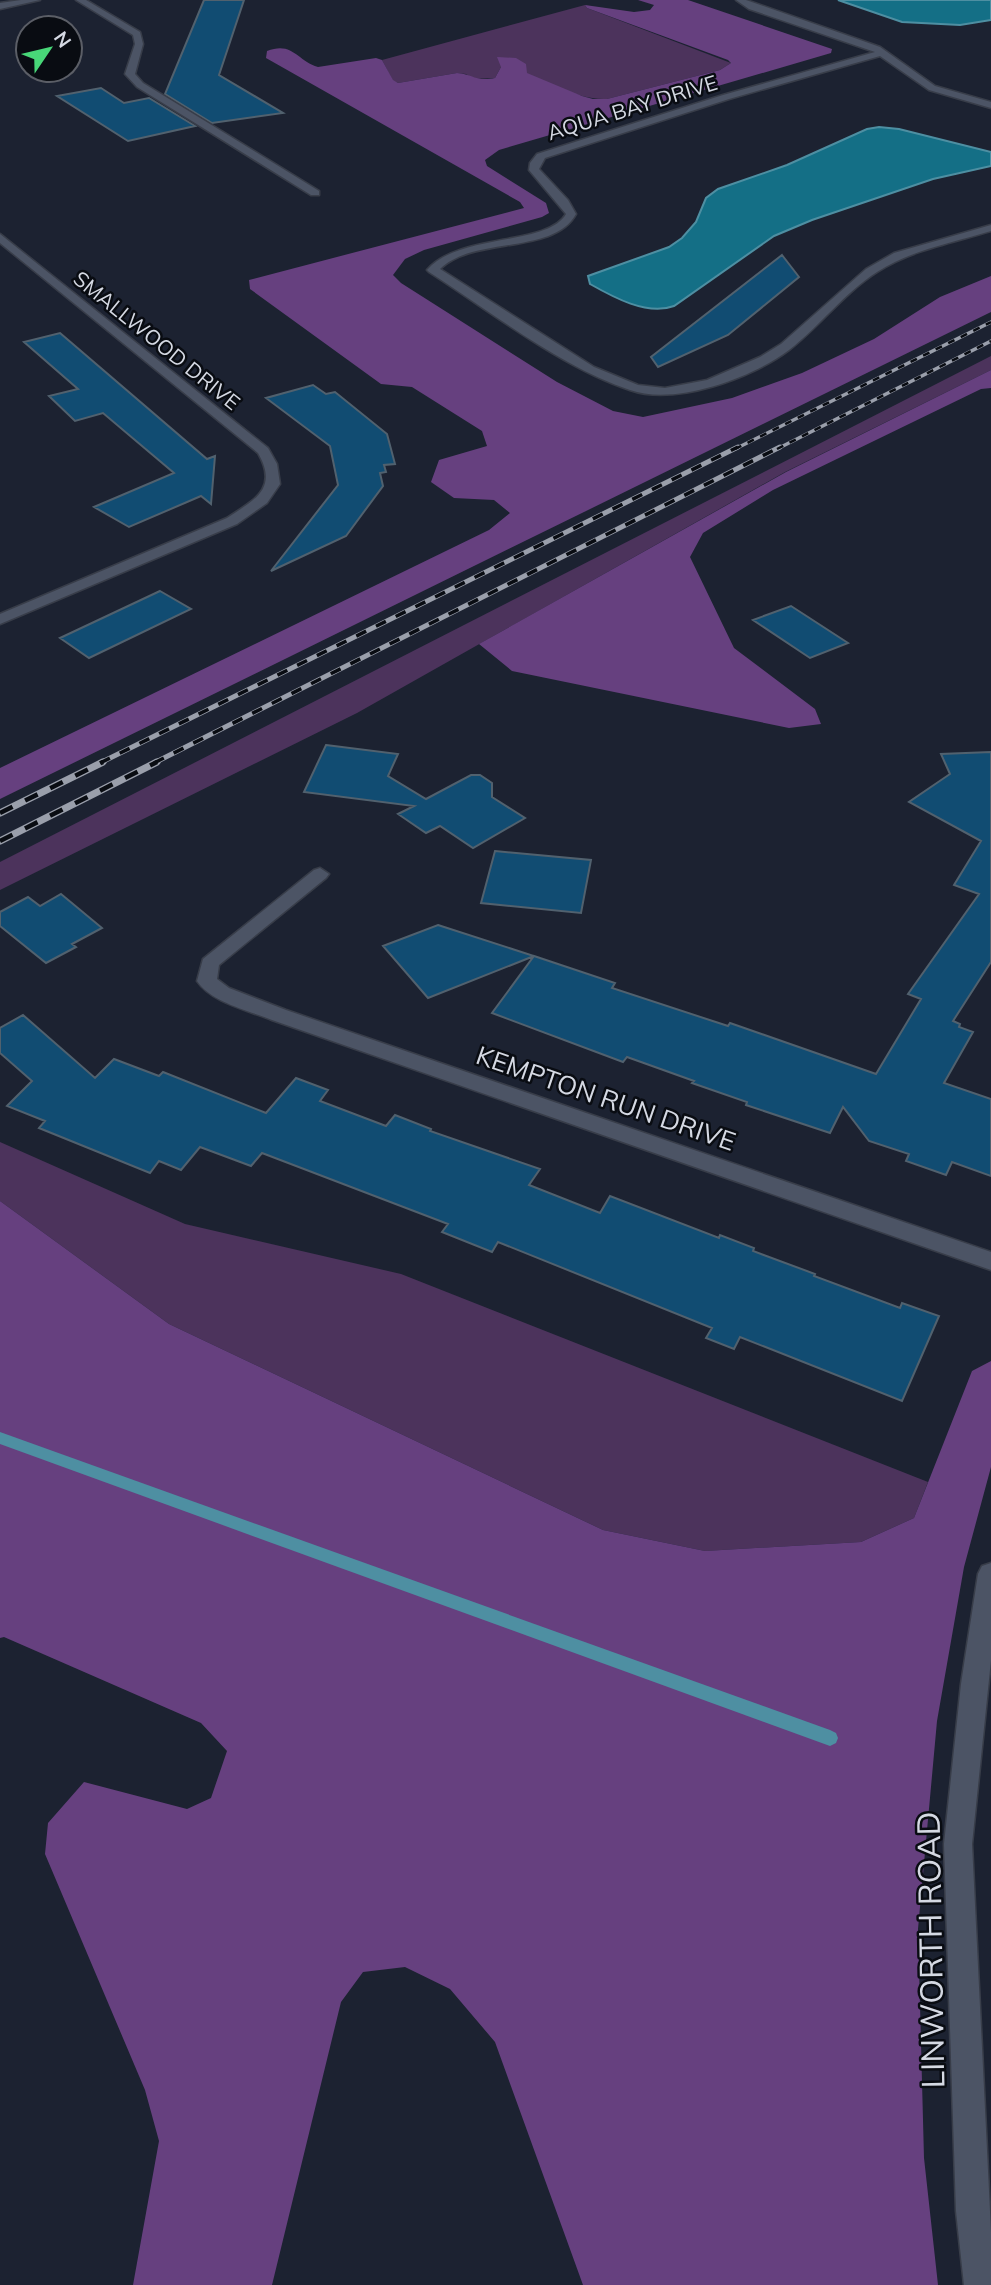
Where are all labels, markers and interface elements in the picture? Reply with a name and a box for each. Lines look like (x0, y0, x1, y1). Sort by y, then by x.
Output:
north arrow (14, 14, 84, 84)
text: N (49, 26, 77, 52)
street label: AQUA BAY DRIVE (544, 69, 720, 145)
street label: SMALLWOOD DRIVE (69, 265, 245, 415)
street label: KEMPTON RUN DRIVE (472, 1038, 740, 1158)
street label: LINWORTH ROAD (908, 1811, 952, 2089)

